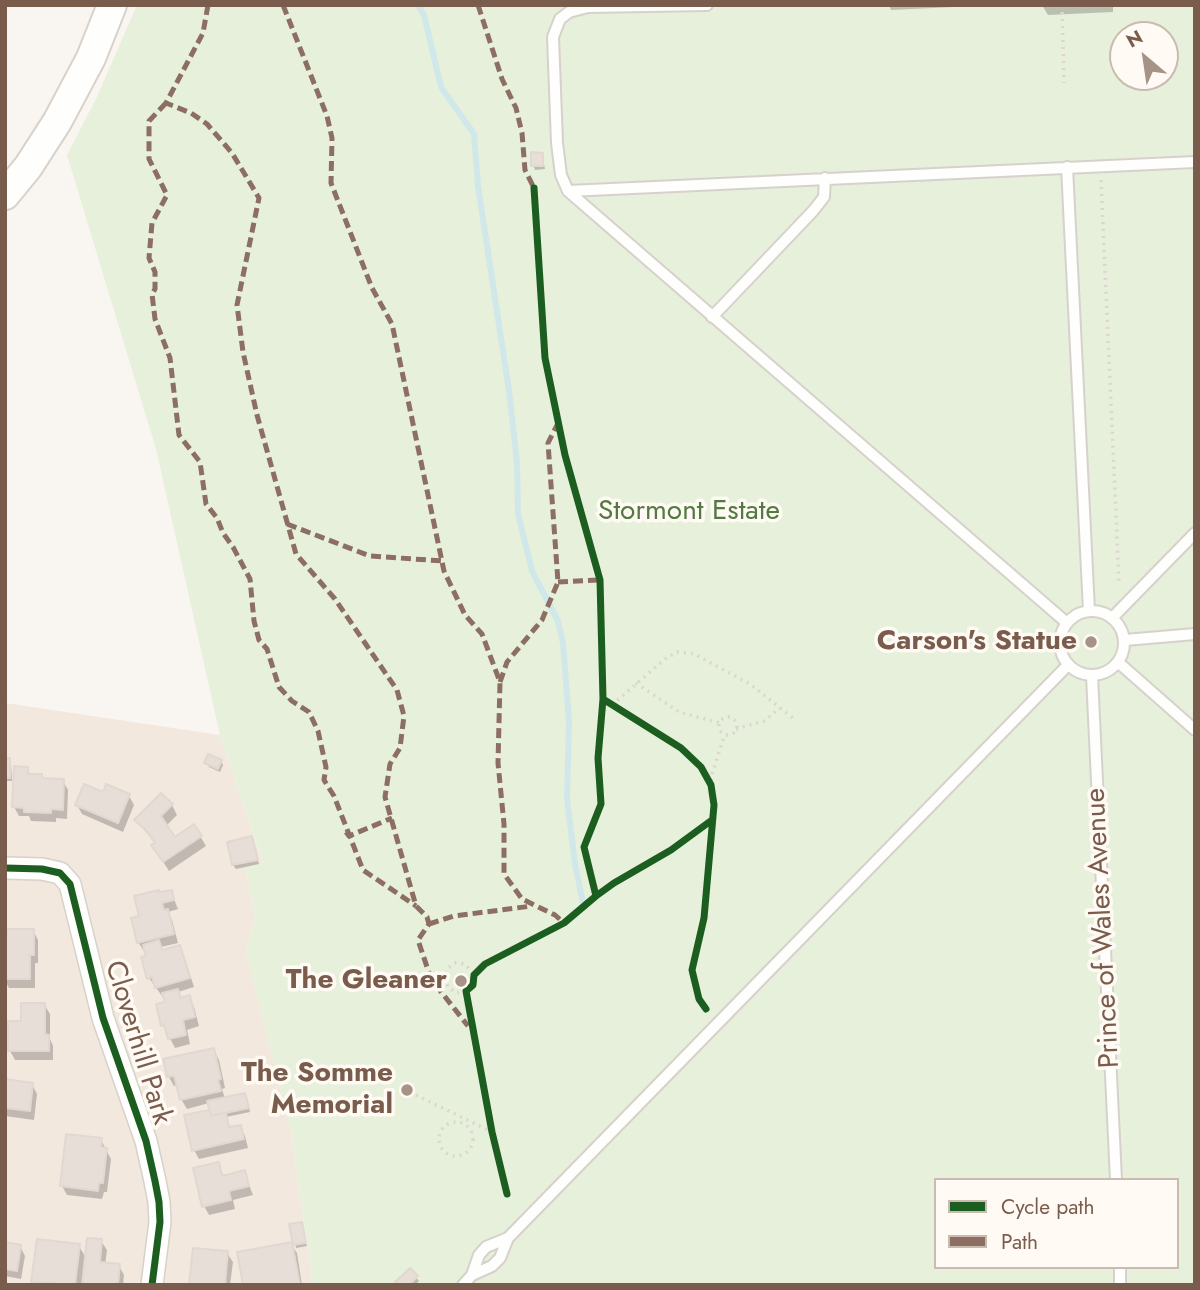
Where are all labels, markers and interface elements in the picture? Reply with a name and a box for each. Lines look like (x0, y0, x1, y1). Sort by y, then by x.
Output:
north arrow (1109, 21, 1179, 91)
text: N (1121, 23, 1148, 54)
park label: Stormont Estate (598, 495, 780, 529)
place label: Carson's Statue (877, 625, 1077, 659)
marker: Carson's Statue (1083, 634, 1099, 650)
street label: Prince of Wales Avenue (1080, 787, 1128, 1069)
street label: Cloverhill Park (96, 957, 178, 1129)
place label: The Gleaner (286, 964, 447, 998)
marker: The Gleaner (453, 973, 469, 989)
place label: The Somme Memorial (241, 1057, 393, 1123)
marker: The Somme Memorial (399, 1082, 415, 1098)
legend (934, 1178, 1179, 1269)
text: Cycle path (1001, 1192, 1094, 1222)
text: Path (1001, 1227, 1038, 1257)

